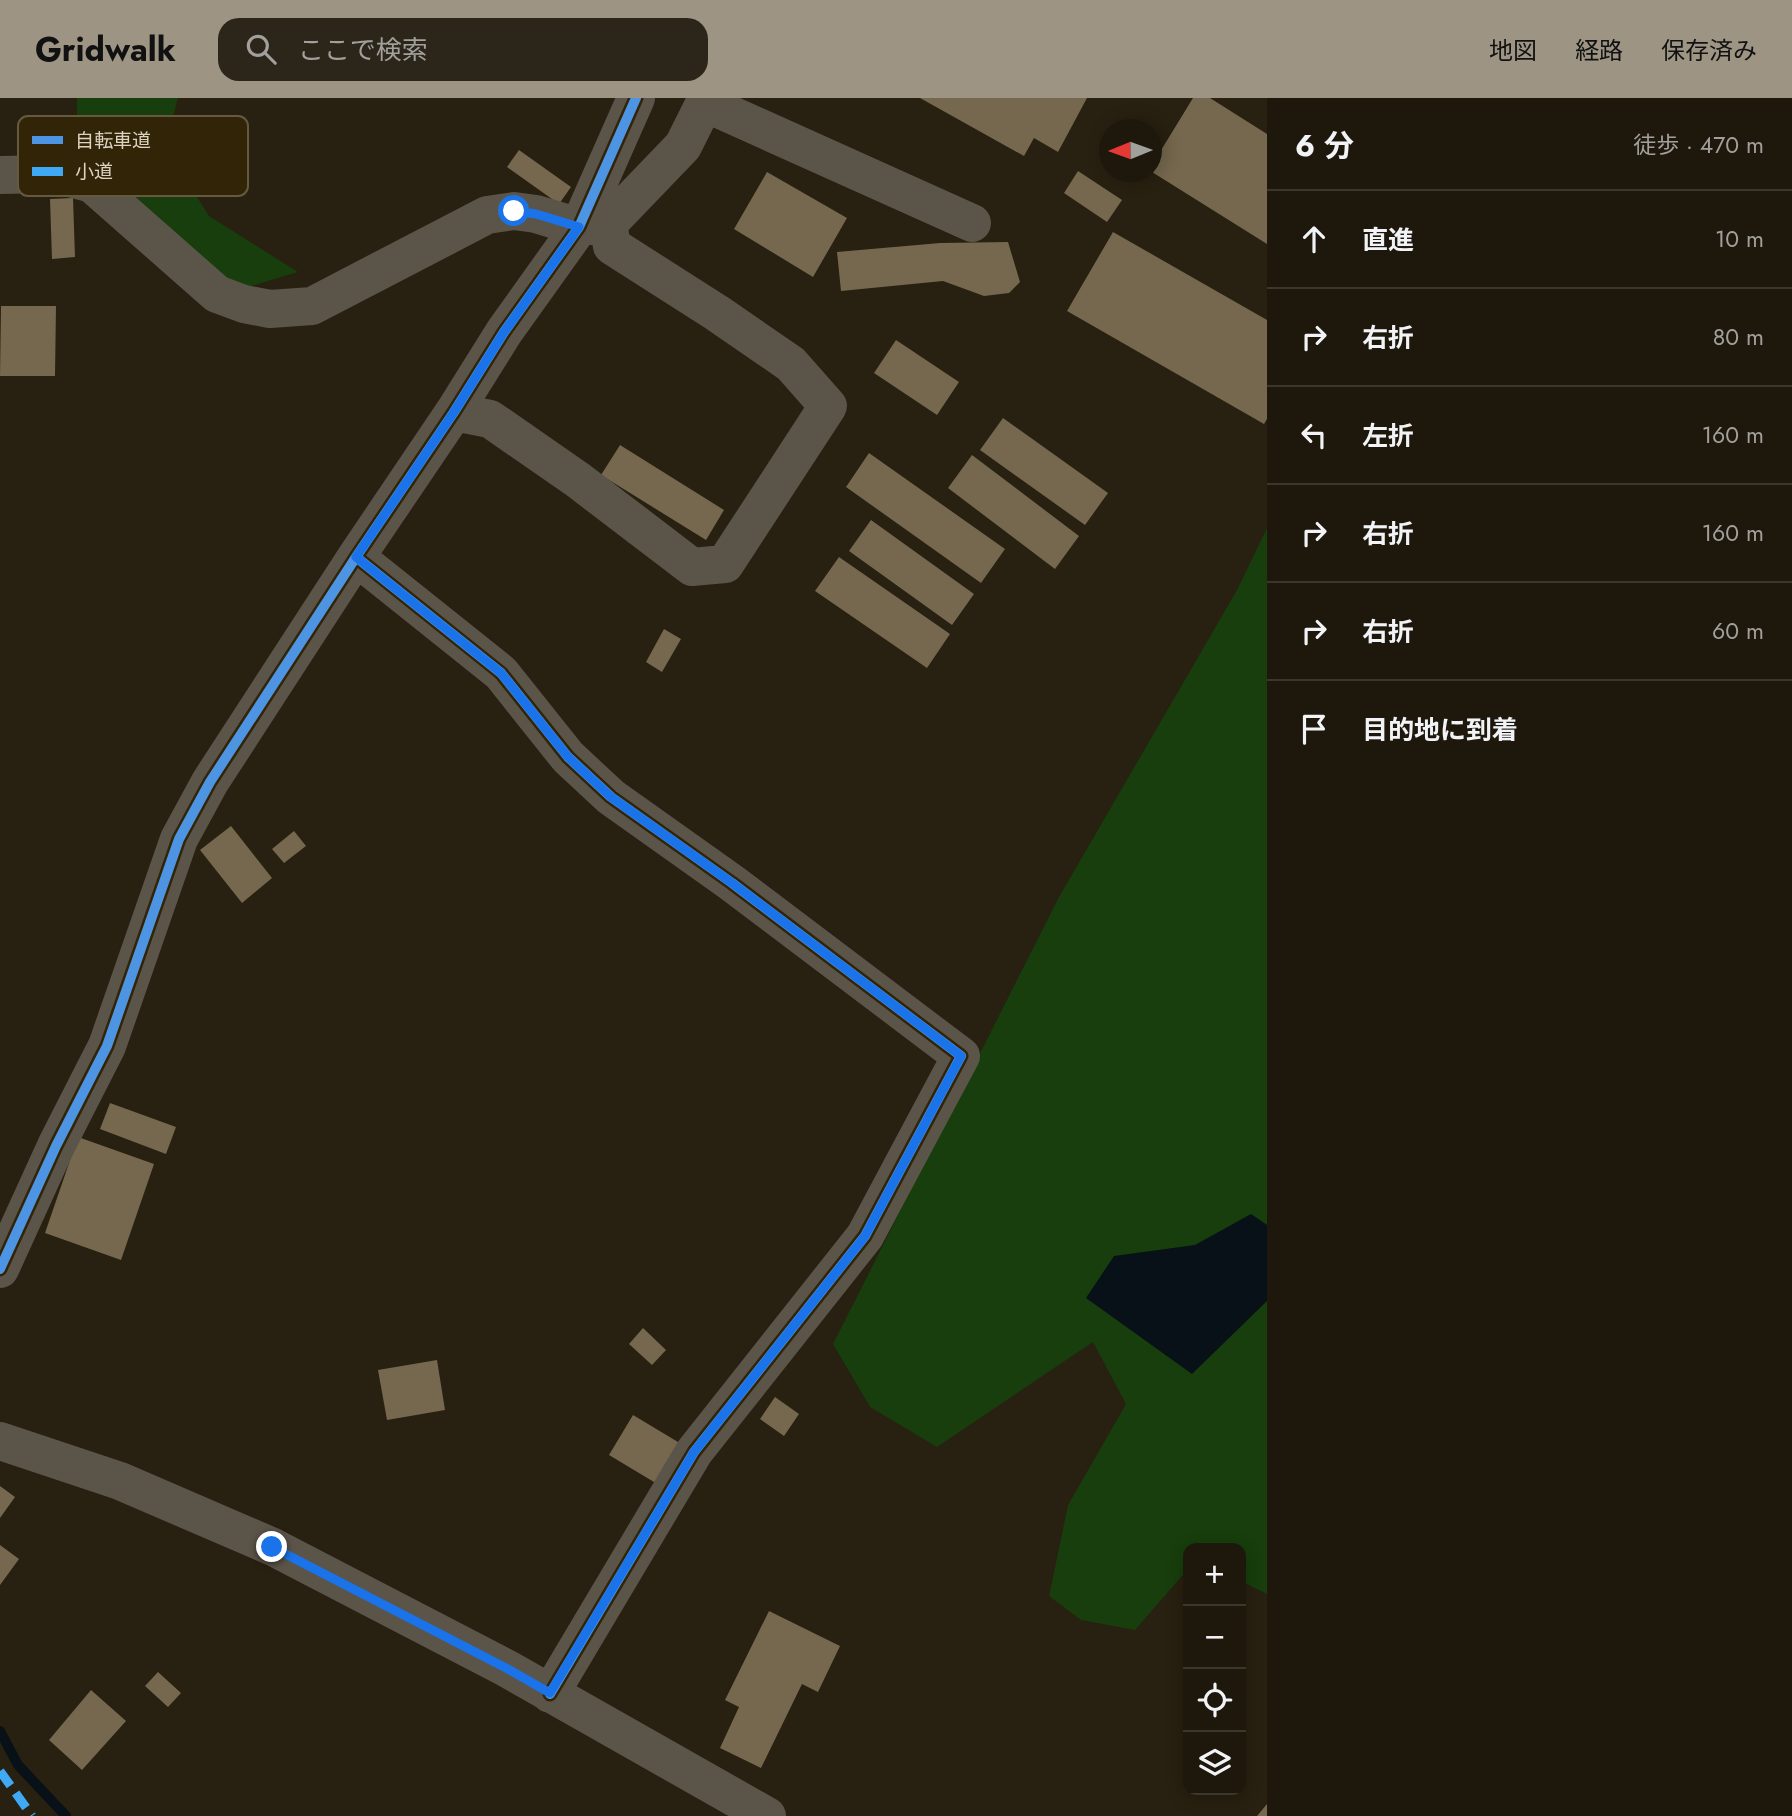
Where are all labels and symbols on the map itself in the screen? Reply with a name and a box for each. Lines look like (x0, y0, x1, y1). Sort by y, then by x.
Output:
legend (18, 116, 248, 196)
north arrow (1099, 119, 1162, 182)
text: 自転車道 (75, 127, 151, 154)
text: 小道 (75, 158, 113, 185)
route start (498, 195, 529, 226)
route end (256, 1531, 287, 1562)

